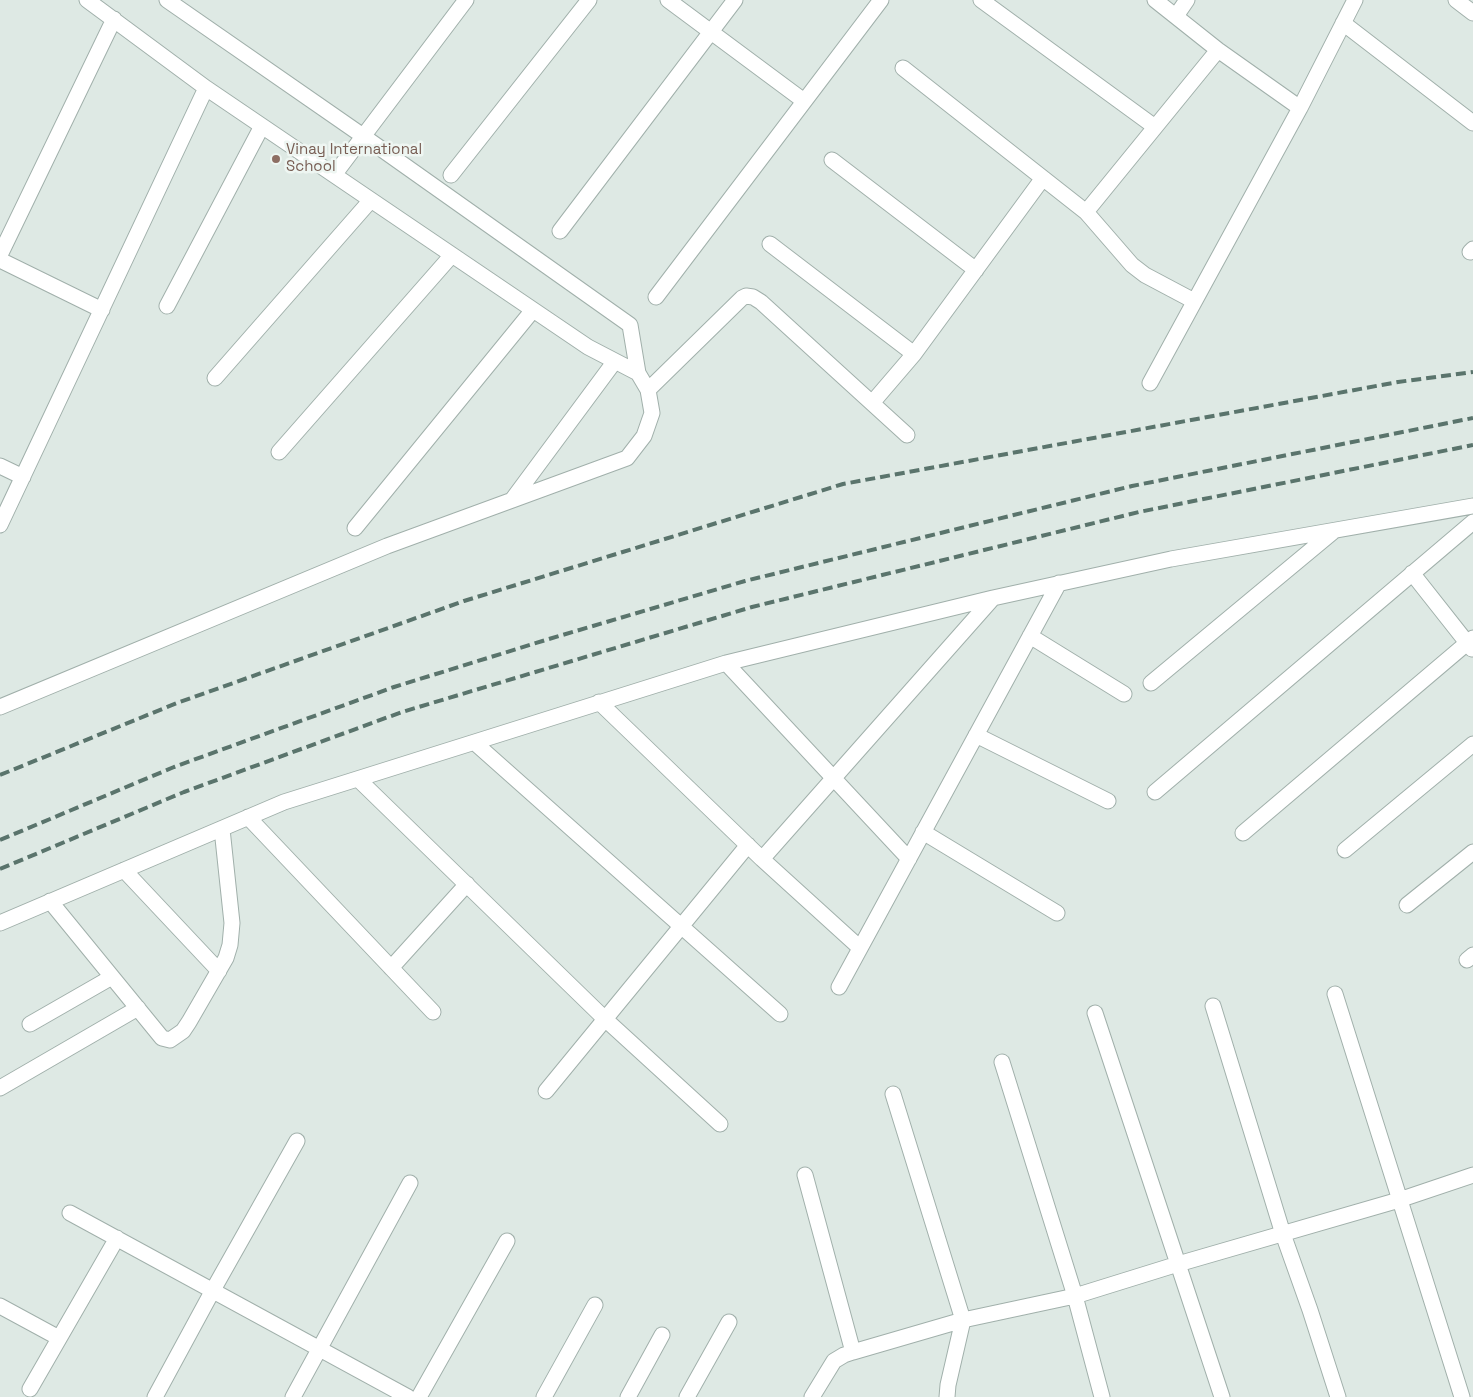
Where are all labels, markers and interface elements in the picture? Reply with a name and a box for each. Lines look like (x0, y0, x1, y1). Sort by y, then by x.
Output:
place label: Vinay International School (286, 141, 422, 176)
marker: Vinay International School (270, 153, 282, 165)

